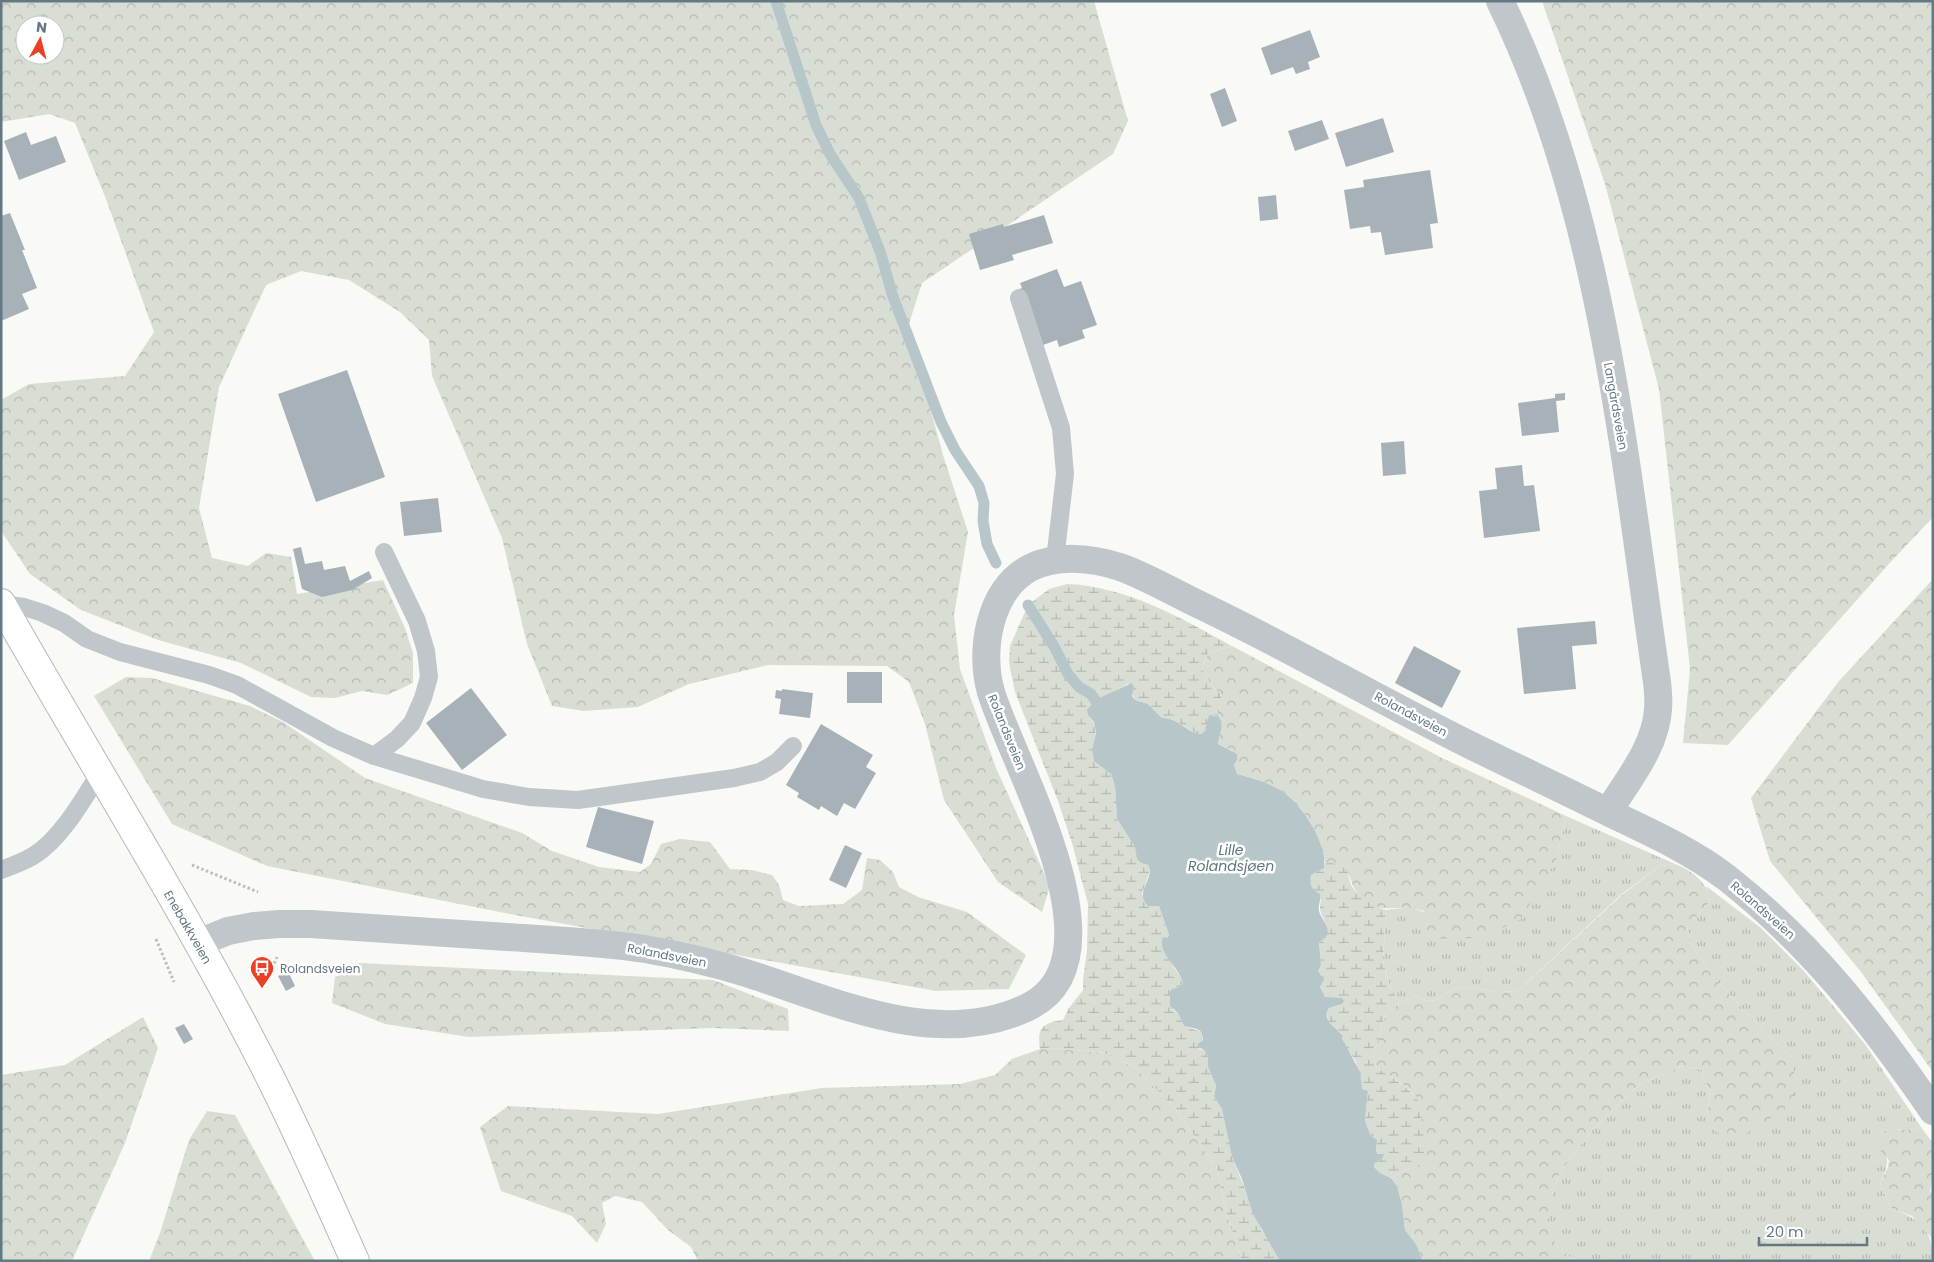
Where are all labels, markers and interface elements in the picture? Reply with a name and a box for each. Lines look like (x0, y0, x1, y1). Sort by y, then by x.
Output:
north arrow (15, 15, 65, 65)
text: N (35, 17, 48, 38)
street label: Langårdsveien (1600, 361, 1632, 451)
street label: Rolandsveien (1372, 688, 1450, 740)
street label: Rolandsveien (984, 692, 1030, 772)
water label: Lille Rolandsjøen (1188, 840, 1274, 876)
street label: Rolandsveien (1727, 877, 1799, 943)
street label: Enebakkveien (160, 887, 216, 967)
street label: Rolandsveien (626, 939, 708, 971)
bus stop icon: Rolandsveien (249, 955, 275, 989)
place label: Rolandsveien (280, 960, 360, 977)
scale bar (1759, 1214, 1866, 1246)
text: 20 m (1766, 1221, 1804, 1242)

